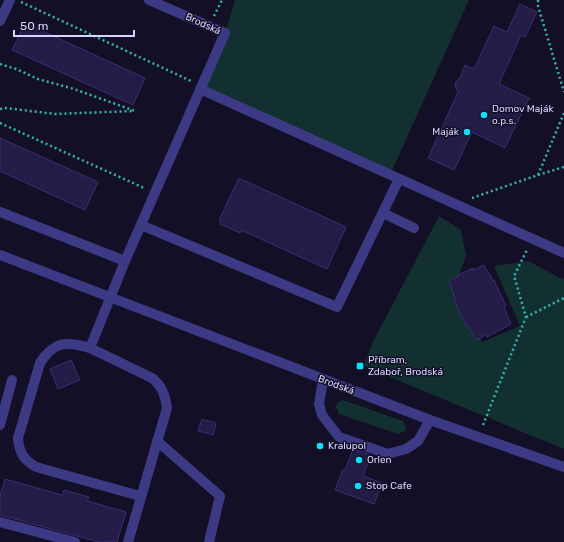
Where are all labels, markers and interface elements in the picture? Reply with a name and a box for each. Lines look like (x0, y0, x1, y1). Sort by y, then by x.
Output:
street label: Brodská (183, 11, 223, 37)
scale bar (14, 12, 134, 38)
text: 50 m (20, 19, 48, 33)
place label: Domov Maják o.p.s. (492, 103, 554, 127)
marker: Domov Maják o.p.s. (479, 110, 489, 120)
place label: Maják (432, 126, 460, 138)
marker: Maják (462, 127, 472, 137)
place label: Příbram, Zdaboř, Brodská (368, 354, 443, 378)
marker: Příbram, Zdaboř, Brodská (355, 361, 365, 371)
street label: Brodská (316, 373, 356, 397)
place label: Kralupol (328, 440, 366, 452)
marker: Kralupol (315, 441, 325, 451)
place label: Orlen (367, 454, 392, 466)
marker: Orlen (354, 455, 364, 465)
place label: Stop Cafe (366, 480, 412, 492)
marker: Stop Cafe (353, 481, 363, 491)

